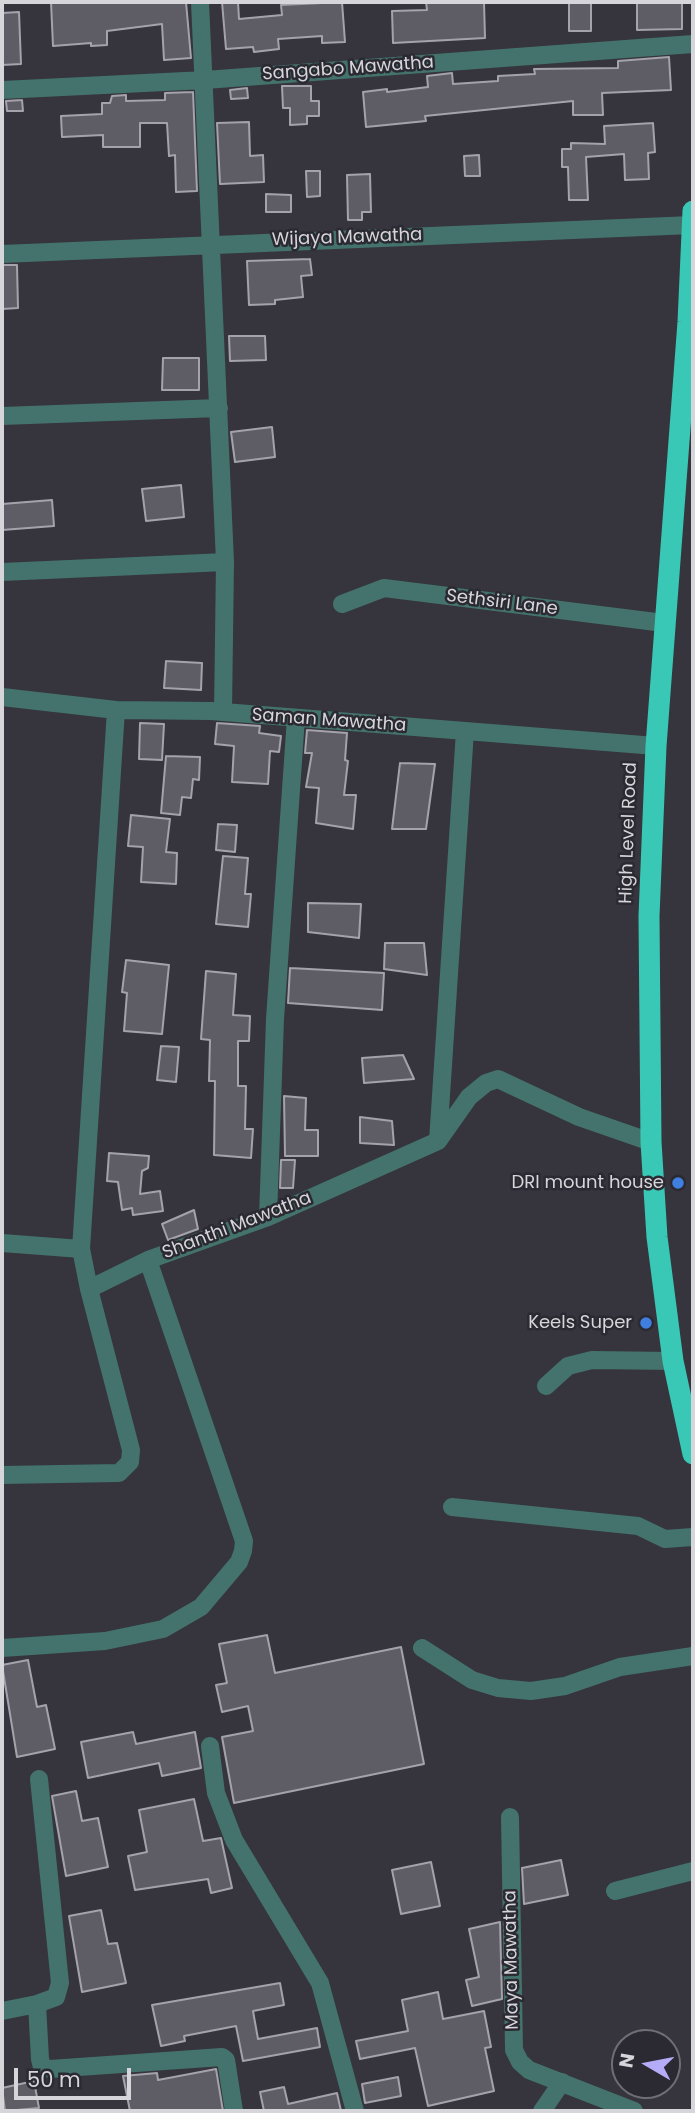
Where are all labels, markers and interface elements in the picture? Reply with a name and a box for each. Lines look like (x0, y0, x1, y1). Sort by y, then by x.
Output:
street label: Sangabo Mawatha (261, 52, 435, 86)
street label: Wijaya Mawatha (271, 225, 423, 251)
street label: Sethsiri Lane (445, 585, 559, 621)
street label: Saman Mawatha (251, 705, 407, 737)
street label: High Level Road (616, 762, 642, 904)
place label: DRI mount house (512, 1172, 664, 1194)
marker: DRI mount house (670, 1175, 686, 1191)
street label: Shanthi Mawatha (159, 1188, 315, 1264)
place label: Keels Super (528, 1312, 632, 1334)
marker: Keels Super (638, 1315, 654, 1331)
street label: Maya Mawatha (500, 1890, 524, 2030)
north arrow (611, 2029, 681, 2099)
text: N (612, 2051, 641, 2070)
scale bar (18, 2054, 135, 2098)
text: 50 m (27, 2065, 81, 2094)

